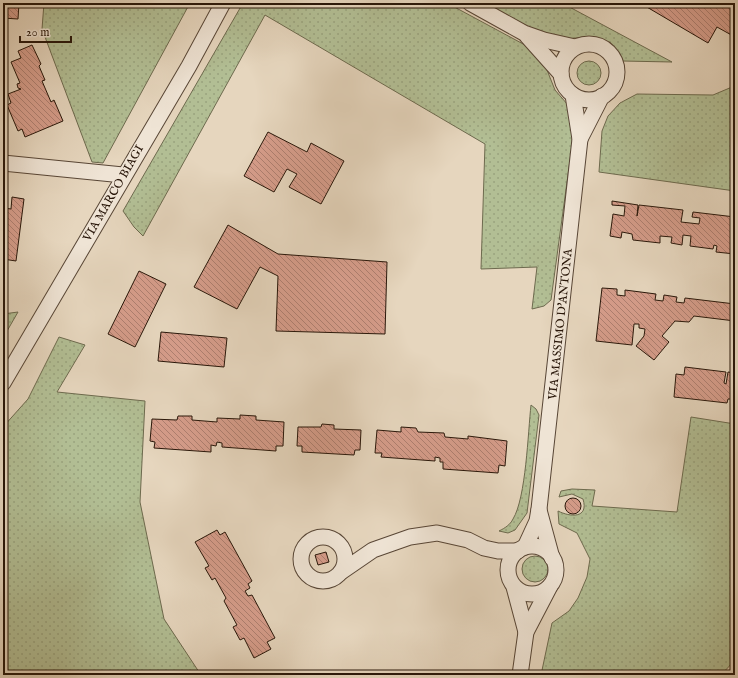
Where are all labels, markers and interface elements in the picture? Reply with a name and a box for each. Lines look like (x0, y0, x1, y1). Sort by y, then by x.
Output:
scale bar (20, 18, 71, 44)
text: 20 m (26, 25, 49, 40)
street label: VIA MARCO BIAGI (79, 142, 147, 245)
street label: VIA MASSIMO D'ANTONA (545, 247, 576, 401)

